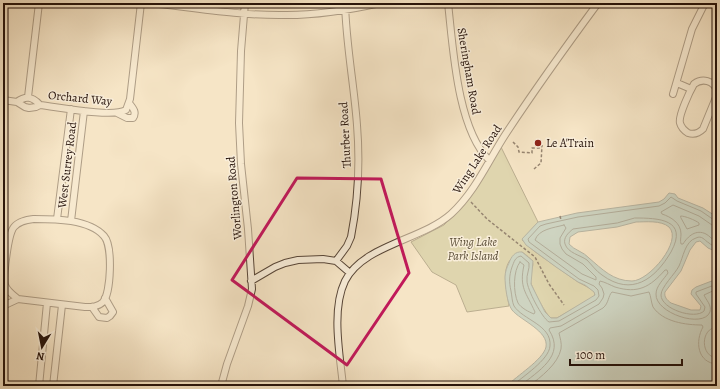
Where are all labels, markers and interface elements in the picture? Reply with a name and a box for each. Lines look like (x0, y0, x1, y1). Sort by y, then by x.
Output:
street label: Sheringham Road (453, 26, 485, 116)
street label: Orchard Way (47, 87, 113, 109)
street label: Thurber Road (335, 101, 355, 169)
street label: West Surrey Road (54, 120, 80, 210)
street label: Wing Lake Road (448, 121, 506, 197)
place label: Le A'Train (546, 135, 594, 151)
marker: Le A'Train (533, 138, 543, 148)
street label: Worlington Road (222, 155, 246, 241)
park label: Wing Lake Park Island (448, 234, 499, 264)
north arrow (22, 327, 62, 367)
scale bar (570, 341, 682, 367)
text: 100 m (576, 347, 605, 363)
text: N (35, 348, 46, 364)

